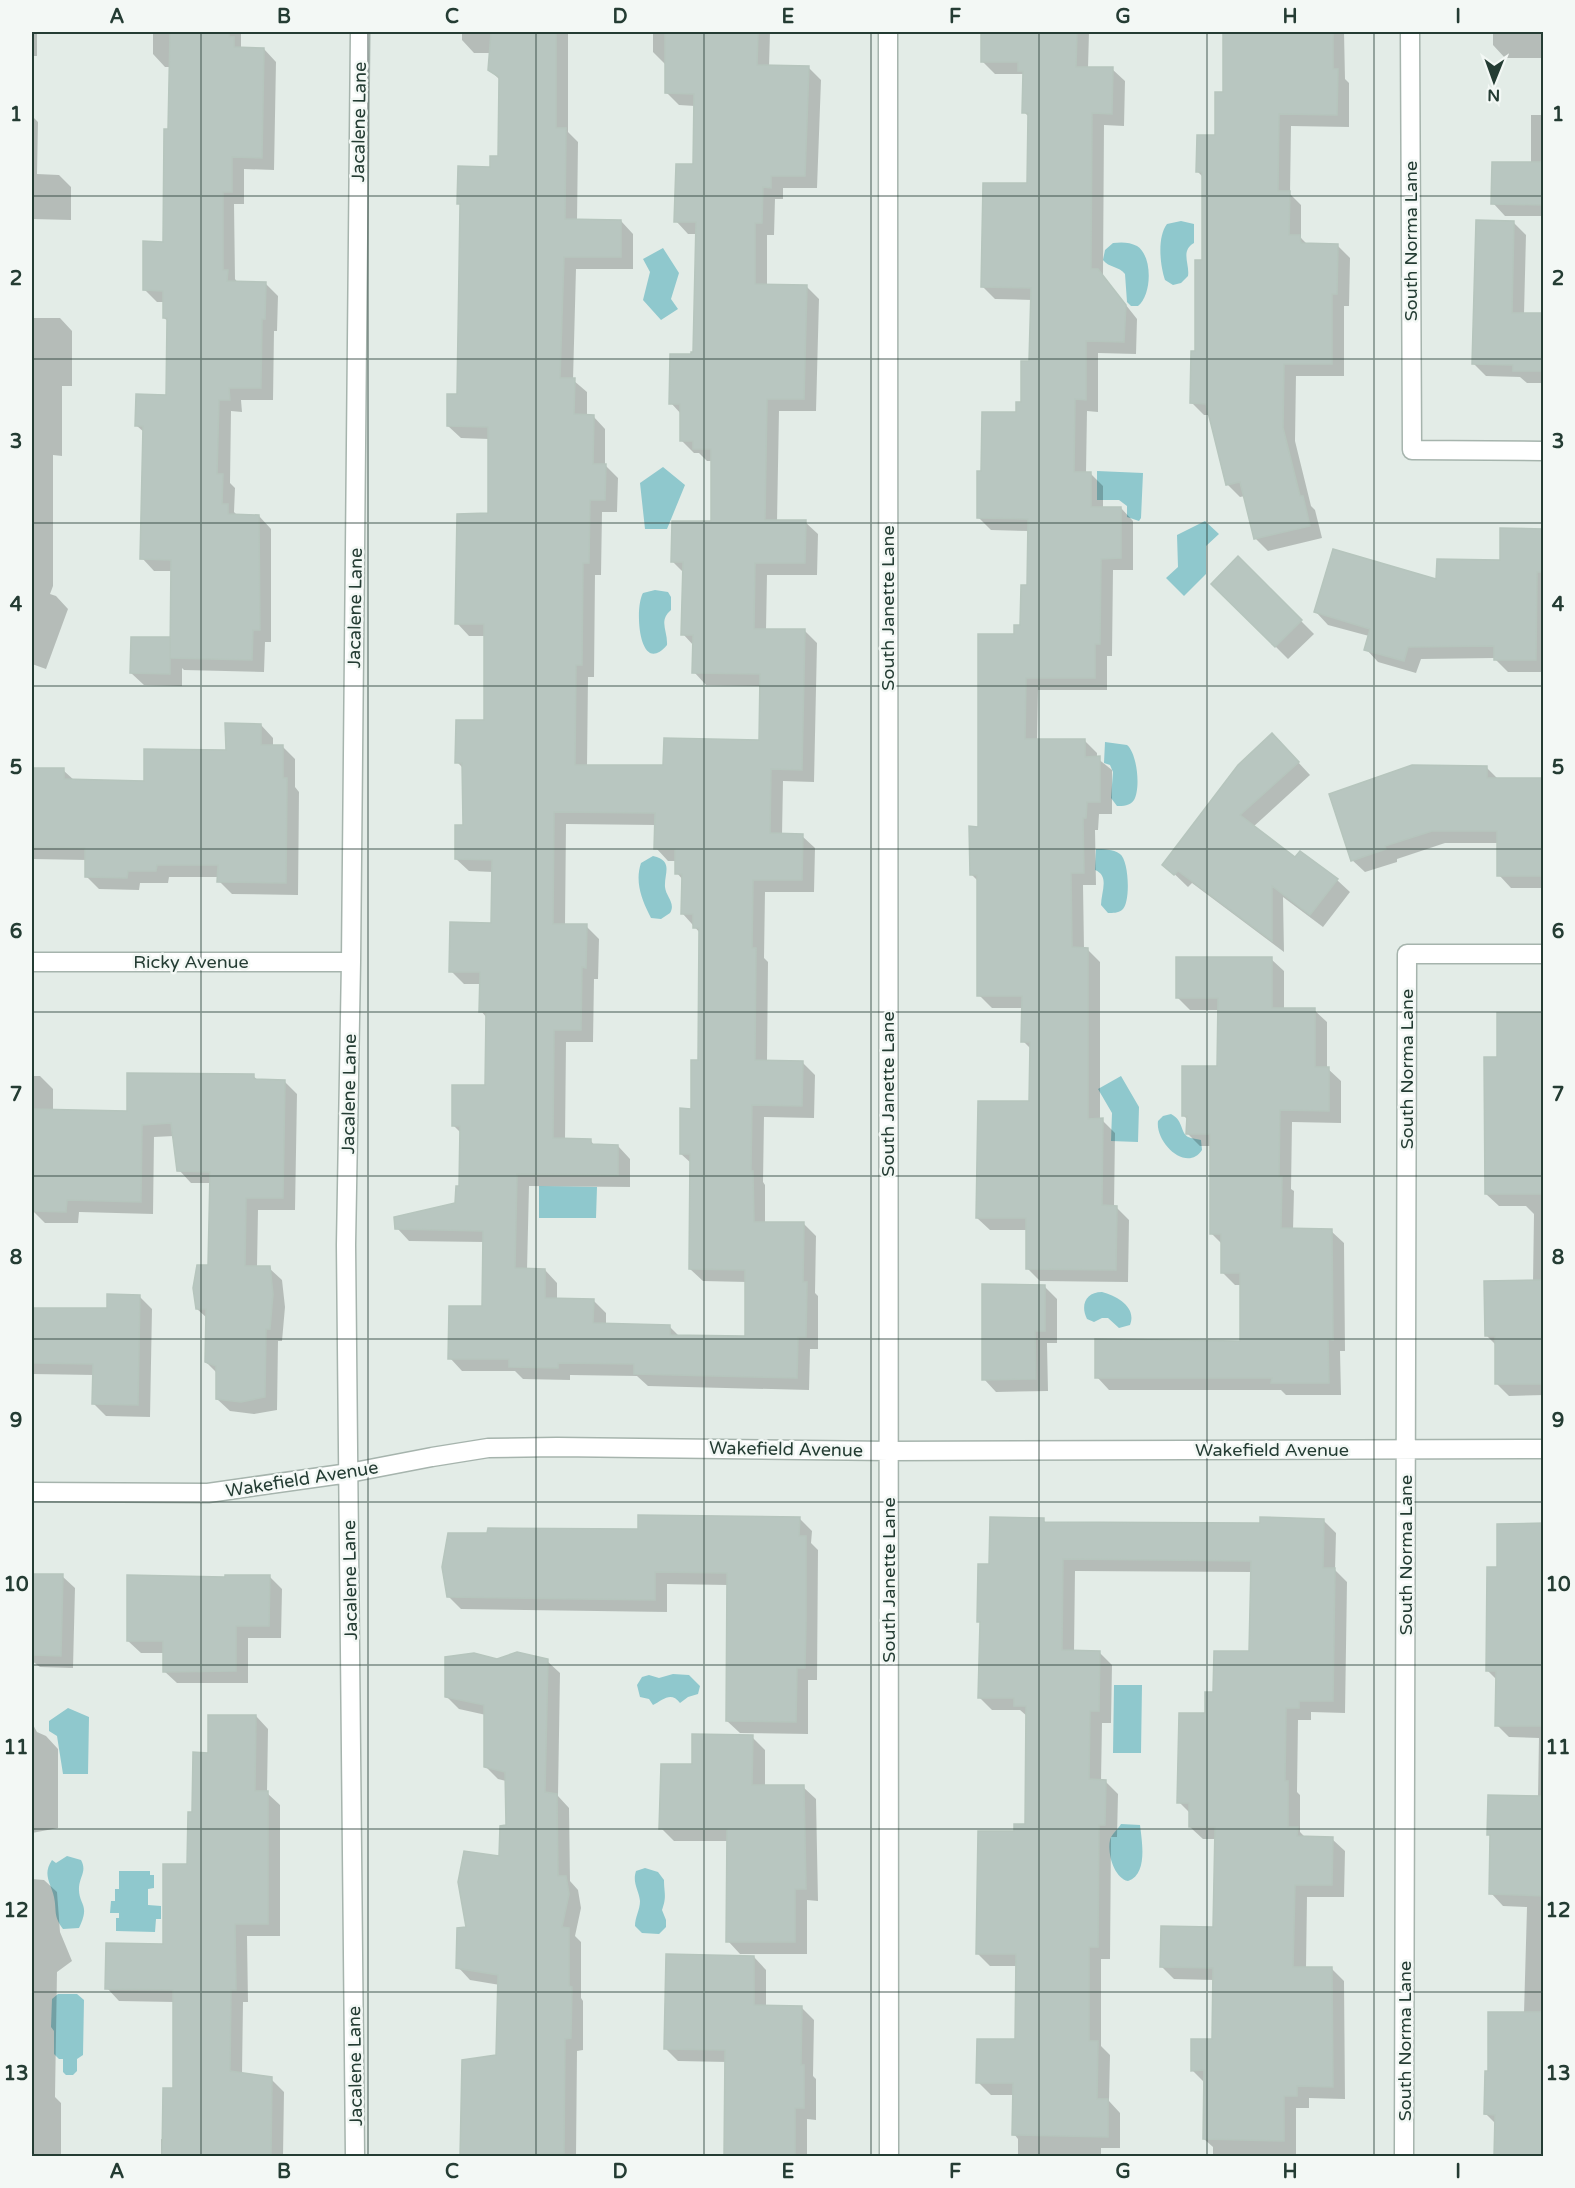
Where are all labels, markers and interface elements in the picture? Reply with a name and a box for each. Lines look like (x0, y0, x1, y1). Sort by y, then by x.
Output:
text: A (110, 5, 125, 29)
text: B (277, 5, 291, 29)
text: C (445, 5, 459, 29)
text: D (612, 5, 628, 29)
text: E (782, 5, 795, 29)
text: F (949, 5, 961, 29)
text: G (1115, 5, 1131, 29)
text: H (1282, 5, 1298, 29)
text: I (1455, 5, 1461, 29)
north arrow (1464, 51, 1524, 111)
street label: Jacalene Lane (347, 62, 371, 182)
text: N (1487, 85, 1500, 105)
text: 1 (10, 103, 22, 127)
text: 1 (1552, 103, 1564, 127)
street label: South Norma Lane (1400, 161, 1422, 321)
text: 2 (10, 267, 22, 291)
text: 2 (1552, 267, 1564, 291)
text: 3 (10, 430, 22, 454)
text: 3 (1552, 430, 1564, 454)
street label: South Janette Lane (877, 525, 899, 691)
street label: Jacalene Lane (343, 548, 367, 668)
text: 4 (10, 593, 23, 617)
text: 4 (1552, 593, 1565, 617)
text: 5 (10, 756, 22, 780)
text: 5 (1552, 756, 1564, 780)
text: 6 (10, 920, 22, 944)
text: 6 (1552, 920, 1564, 944)
street label: Ricky Avenue (133, 951, 249, 973)
street label: South Norma Lane (1396, 989, 1418, 1149)
street label: South Janette Lane (877, 1011, 899, 1177)
street label: Jacalene Lane (337, 1034, 361, 1154)
text: 7 (10, 1083, 22, 1107)
text: 7 (1552, 1083, 1564, 1107)
text: 8 (10, 1246, 22, 1270)
text: 8 (1552, 1246, 1564, 1270)
text: 9 (10, 1409, 22, 1433)
text: 9 (1552, 1409, 1564, 1433)
street label: Wakefield Avenue (709, 1437, 863, 1461)
street label: Wakefield Avenue (1195, 1439, 1349, 1461)
street label: Wakefield Avenue (224, 1456, 380, 1502)
street label: South Norma Lane (1395, 1475, 1417, 1635)
street label: South Janette Lane (878, 1497, 900, 1663)
street label: Jacalene Lane (338, 1520, 362, 1640)
text: 10 (3, 1573, 29, 1597)
text: 10 (1545, 1573, 1571, 1597)
text: 11 (3, 1736, 29, 1760)
text: 11 (1545, 1736, 1571, 1760)
text: 12 (3, 1899, 29, 1923)
text: 12 (1545, 1899, 1571, 1923)
street label: South Norma Lane (1394, 1961, 1416, 2121)
street label: Jacalene Lane (343, 2006, 367, 2126)
text: 13 (3, 2062, 29, 2086)
text: 13 (1545, 2062, 1571, 2086)
text: A (110, 2160, 125, 2184)
text: B (277, 2160, 291, 2184)
text: C (445, 2160, 459, 2184)
text: D (612, 2160, 628, 2184)
text: E (782, 2160, 795, 2184)
text: F (949, 2160, 961, 2184)
text: G (1115, 2160, 1131, 2184)
text: H (1282, 2160, 1298, 2184)
text: I (1455, 2160, 1461, 2184)

